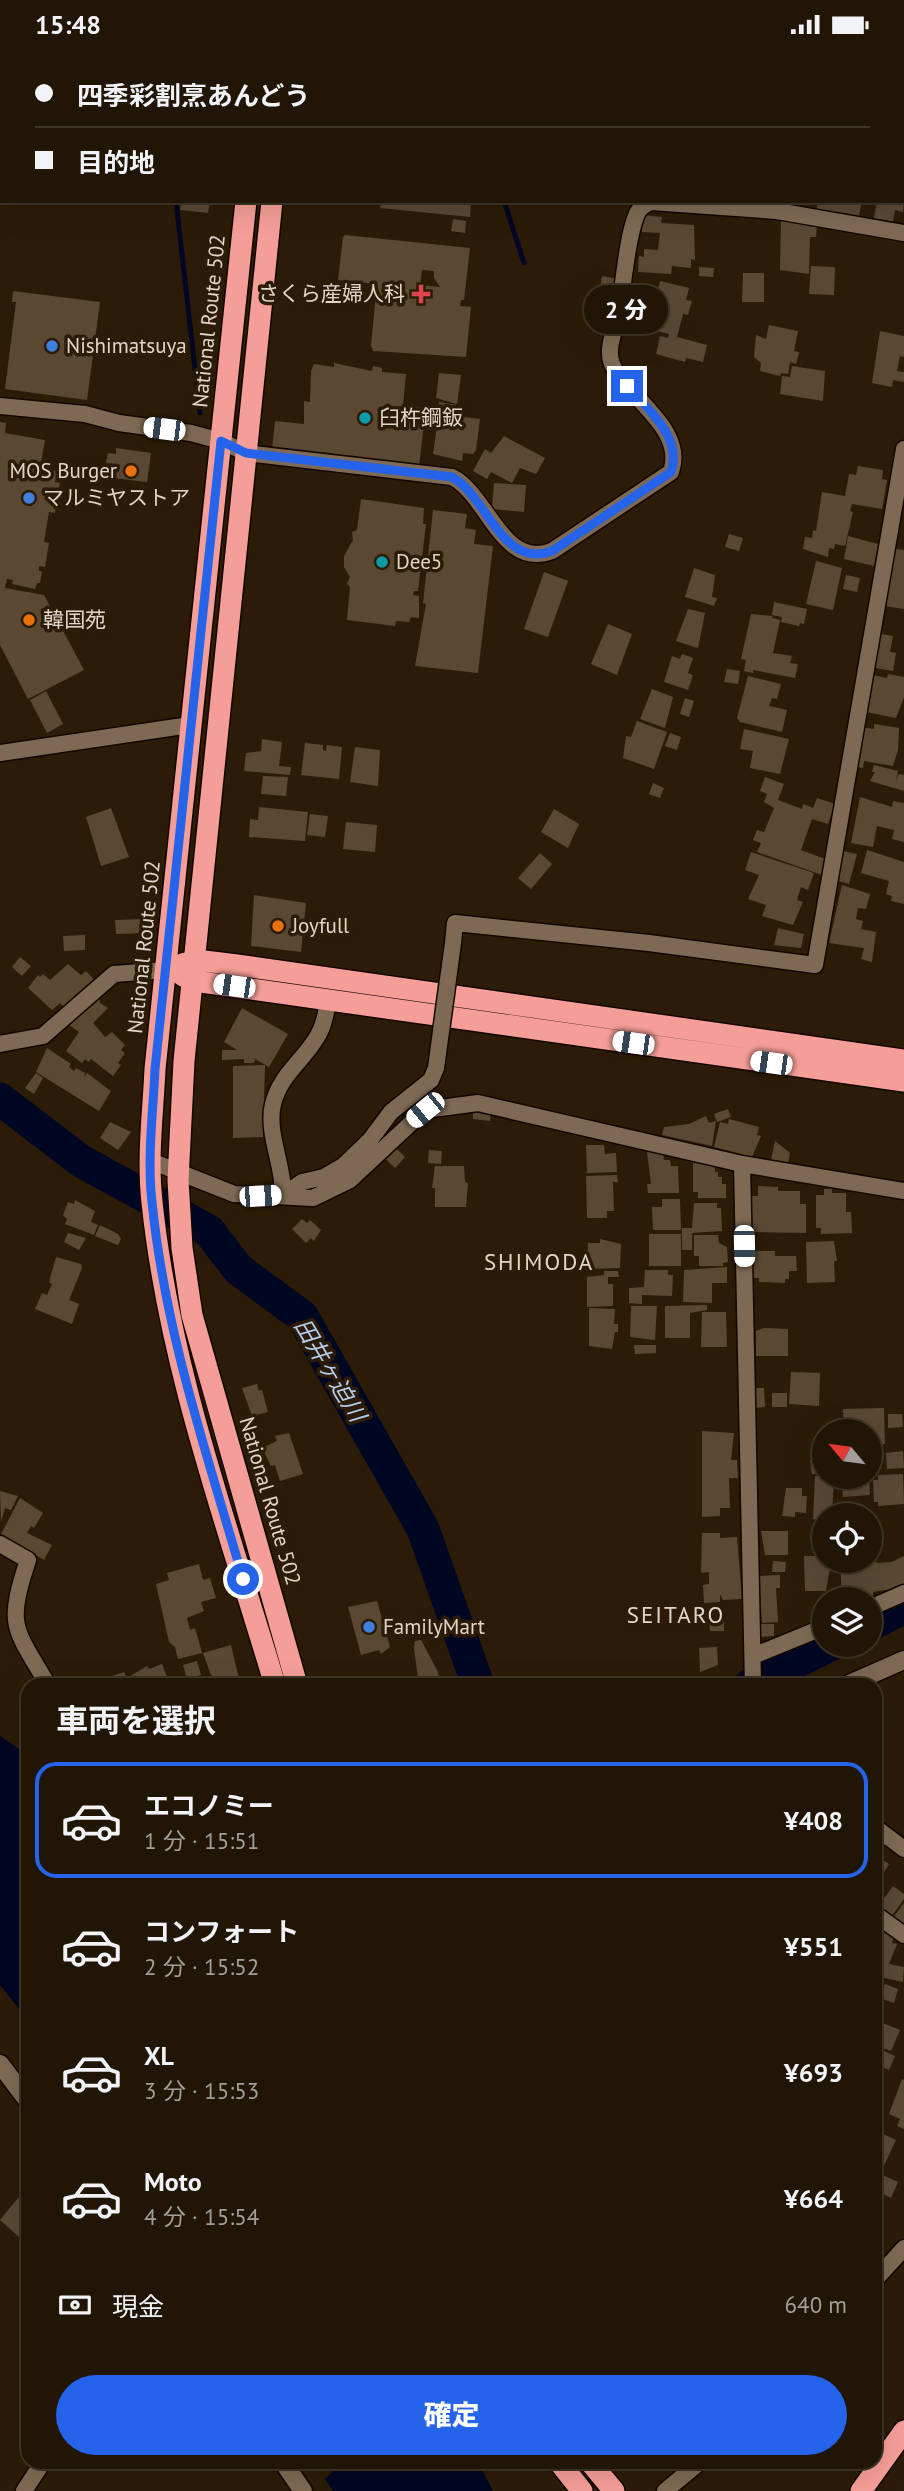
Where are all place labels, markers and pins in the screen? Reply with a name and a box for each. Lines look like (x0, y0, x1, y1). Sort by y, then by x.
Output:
place label: さくら産婦人科 (258, 280, 405, 307)
marker: さくら産婦人科 (411, 284, 431, 304)
place label: Nishimatsuya (66, 332, 187, 359)
marker: Nishimatsuya (44, 338, 60, 354)
place label: 臼杵鋼鈑 (379, 404, 463, 431)
marker: 臼杵鋼鈑 (357, 410, 373, 426)
place label: MOS Burger (9, 457, 117, 484)
marker: MOS Burger (123, 463, 139, 479)
place label: マルミヤストア (43, 484, 190, 511)
marker: マルミヤストア (21, 490, 37, 506)
place label: Dee5 (396, 548, 442, 575)
marker: Dee5 (374, 554, 390, 570)
place label: 韓国苑 (43, 606, 106, 633)
marker: 韓国苑 (21, 612, 37, 628)
place label: Joyfull (291, 912, 349, 939)
marker: Joyfull (270, 918, 286, 934)
place label: FamilyMart (383, 1613, 485, 1640)
marker: FamilyMart (361, 1619, 377, 1635)

